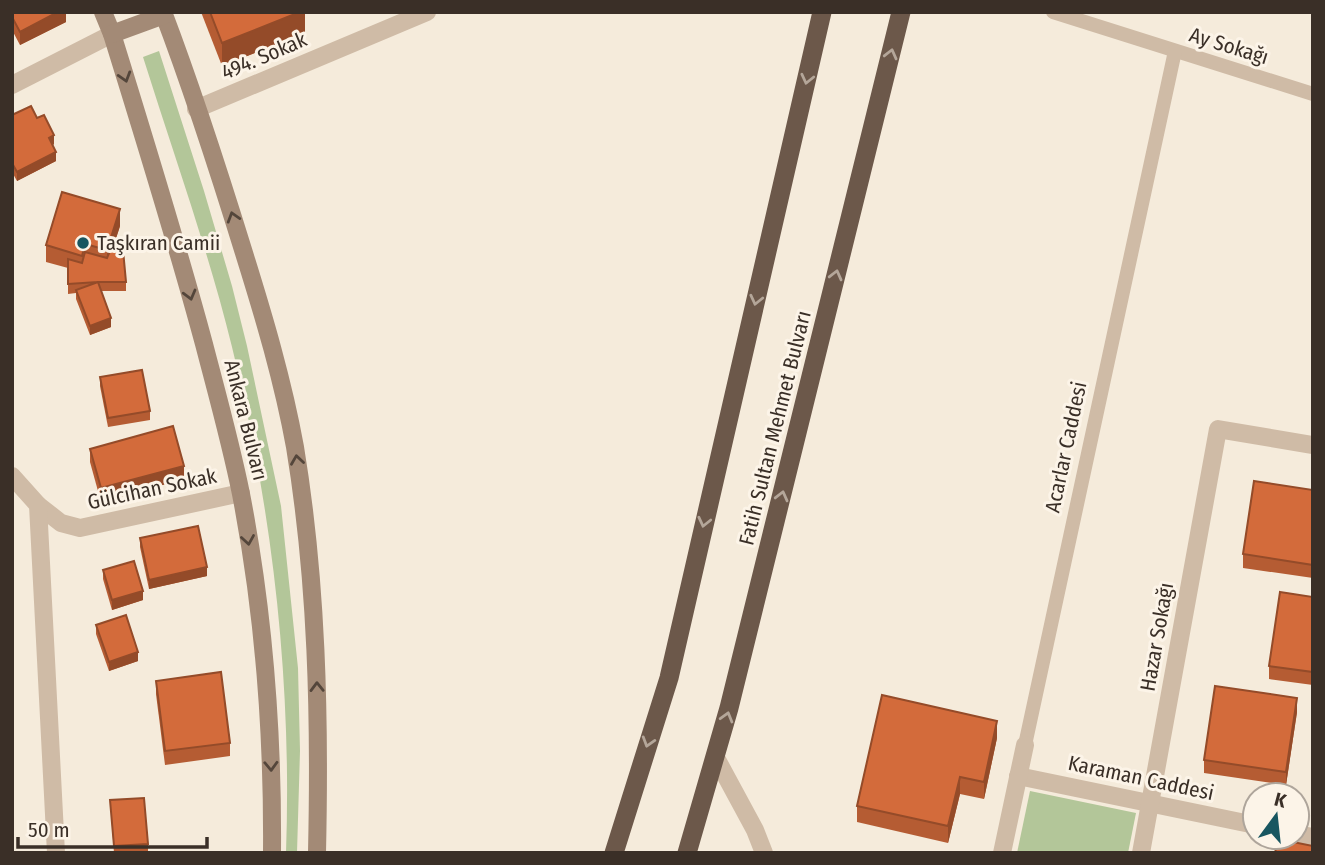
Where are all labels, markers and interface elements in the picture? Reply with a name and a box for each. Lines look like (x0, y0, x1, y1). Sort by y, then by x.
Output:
street label: Ay Sokağı (1186, 22, 1272, 70)
street label: 494. Sokak (217, 26, 311, 86)
one-way arrow (883, 48, 897, 60)
one-way arrow (117, 70, 132, 82)
one-way arrow (801, 73, 815, 85)
one-way arrow (227, 211, 241, 223)
place label: Taşkıran Camii (97, 230, 220, 256)
marker: Taşkıran Camii (75, 235, 91, 251)
one-way arrow (828, 269, 842, 281)
one-way arrow (182, 289, 196, 301)
one-way arrow (749, 294, 764, 306)
street label: Fatih Sultan Mehmet Bulvarı (733, 308, 817, 548)
street label: Ankara Bulvarı (218, 357, 274, 483)
street label: Acarlar Caddesi (1039, 379, 1093, 515)
one-way arrow (289, 454, 304, 466)
street label: Gülcihan Sokak (85, 463, 219, 515)
one-way arrow (774, 490, 788, 502)
one-way arrow (698, 516, 713, 528)
one-way arrow (240, 534, 255, 546)
street label: Hazar Sokağı (1135, 581, 1179, 693)
one-way arrow (309, 681, 324, 692)
one-way arrow (718, 711, 733, 723)
one-way arrow (642, 736, 657, 748)
street label: Karaman Caddesi (1066, 750, 1216, 806)
one-way arrow (264, 761, 279, 772)
north arrow (1241, 781, 1311, 851)
text: K (1272, 788, 1290, 813)
scale bar (18, 806, 206, 850)
text: 50 m (28, 817, 70, 843)

